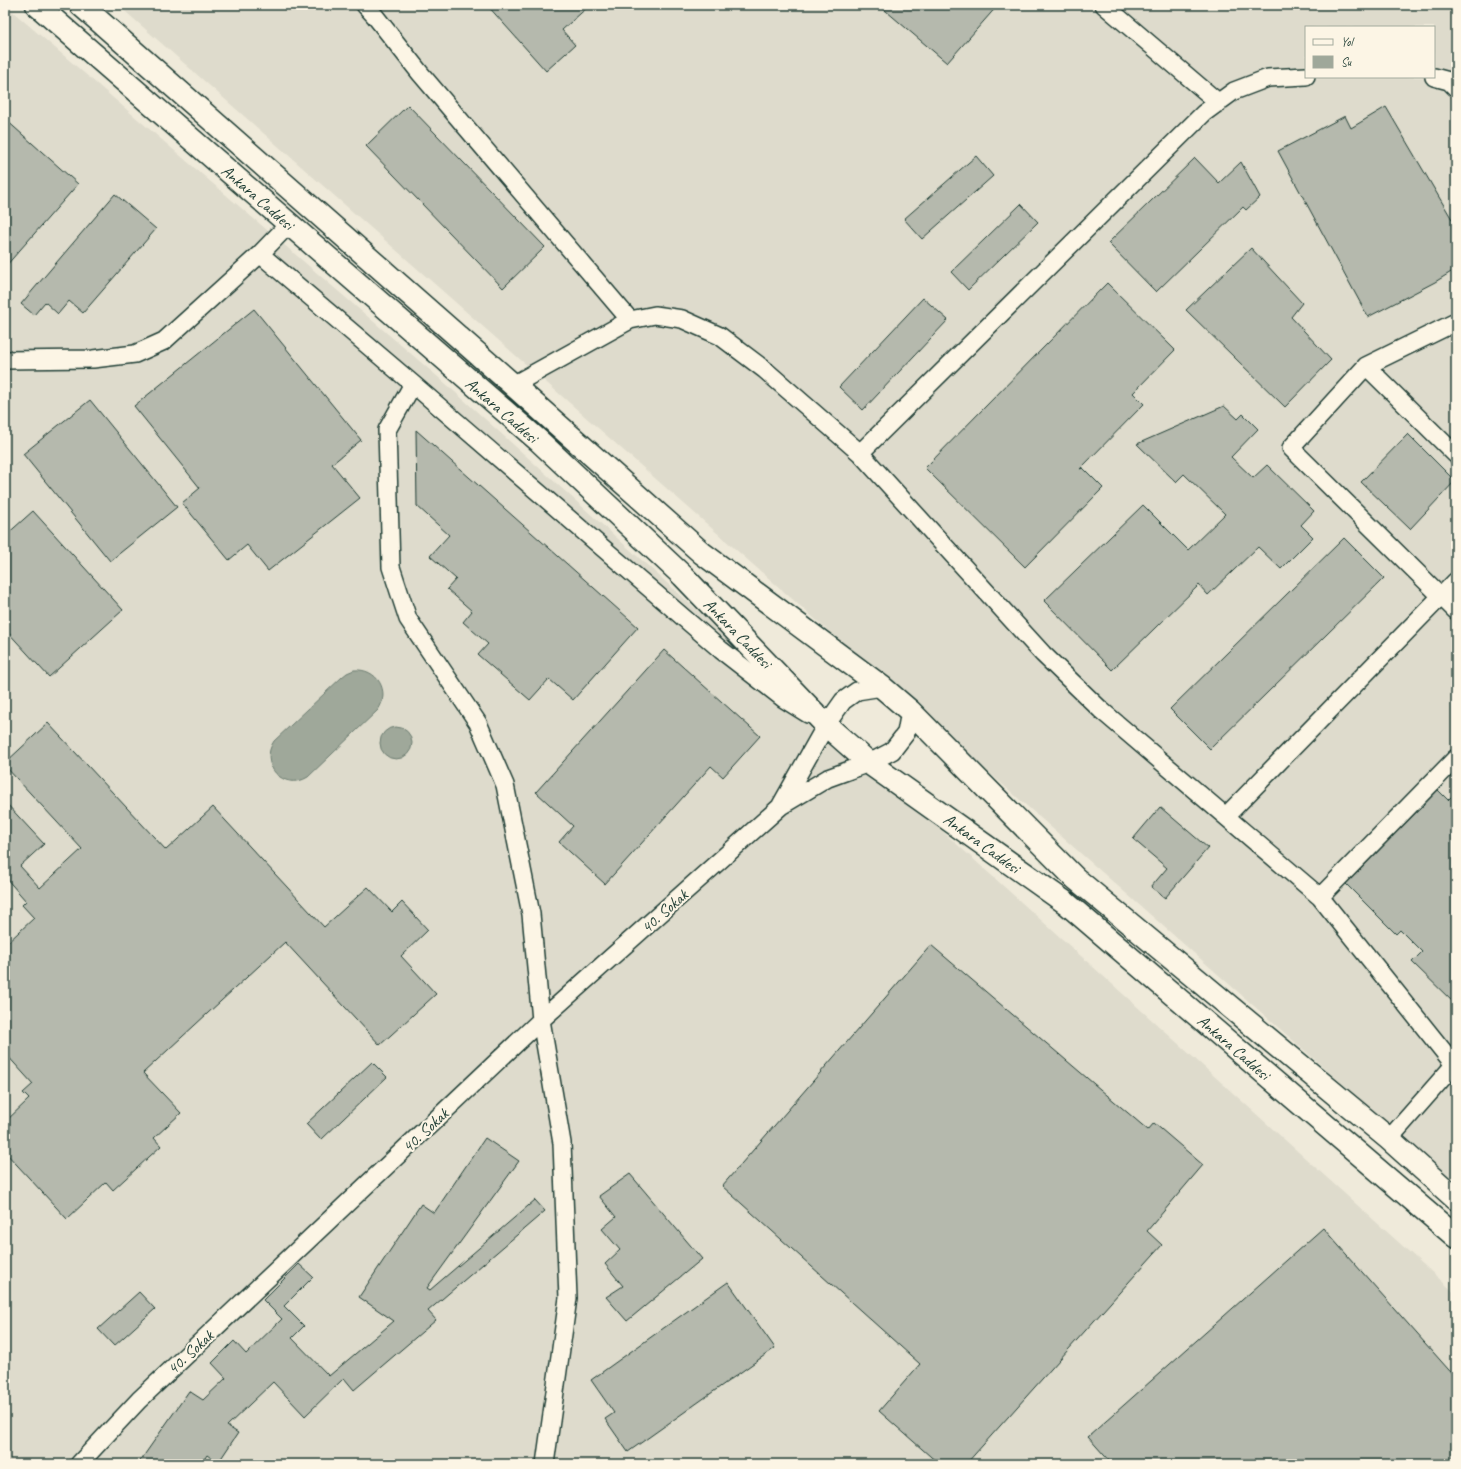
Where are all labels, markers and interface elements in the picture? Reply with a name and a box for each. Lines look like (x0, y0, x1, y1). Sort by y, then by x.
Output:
legend (1305, 26, 1435, 78)
text: Yol (1341, 34, 1355, 50)
text: Su (1341, 54, 1353, 70)
street label: Ankara Caddesi (217, 160, 300, 236)
street label: Ankara Caddesi (461, 373, 544, 449)
street label: Ankara Caddesi (699, 594, 778, 674)
street label: Ankara Caddesi (939, 809, 1026, 879)
street label: 40. Sokak (636, 884, 694, 938)
street label: Ankara Caddesi (1193, 1010, 1276, 1086)
street label: 40. Sokak (398, 1102, 454, 1157)
street label: 40. Sokak (163, 1324, 219, 1379)

